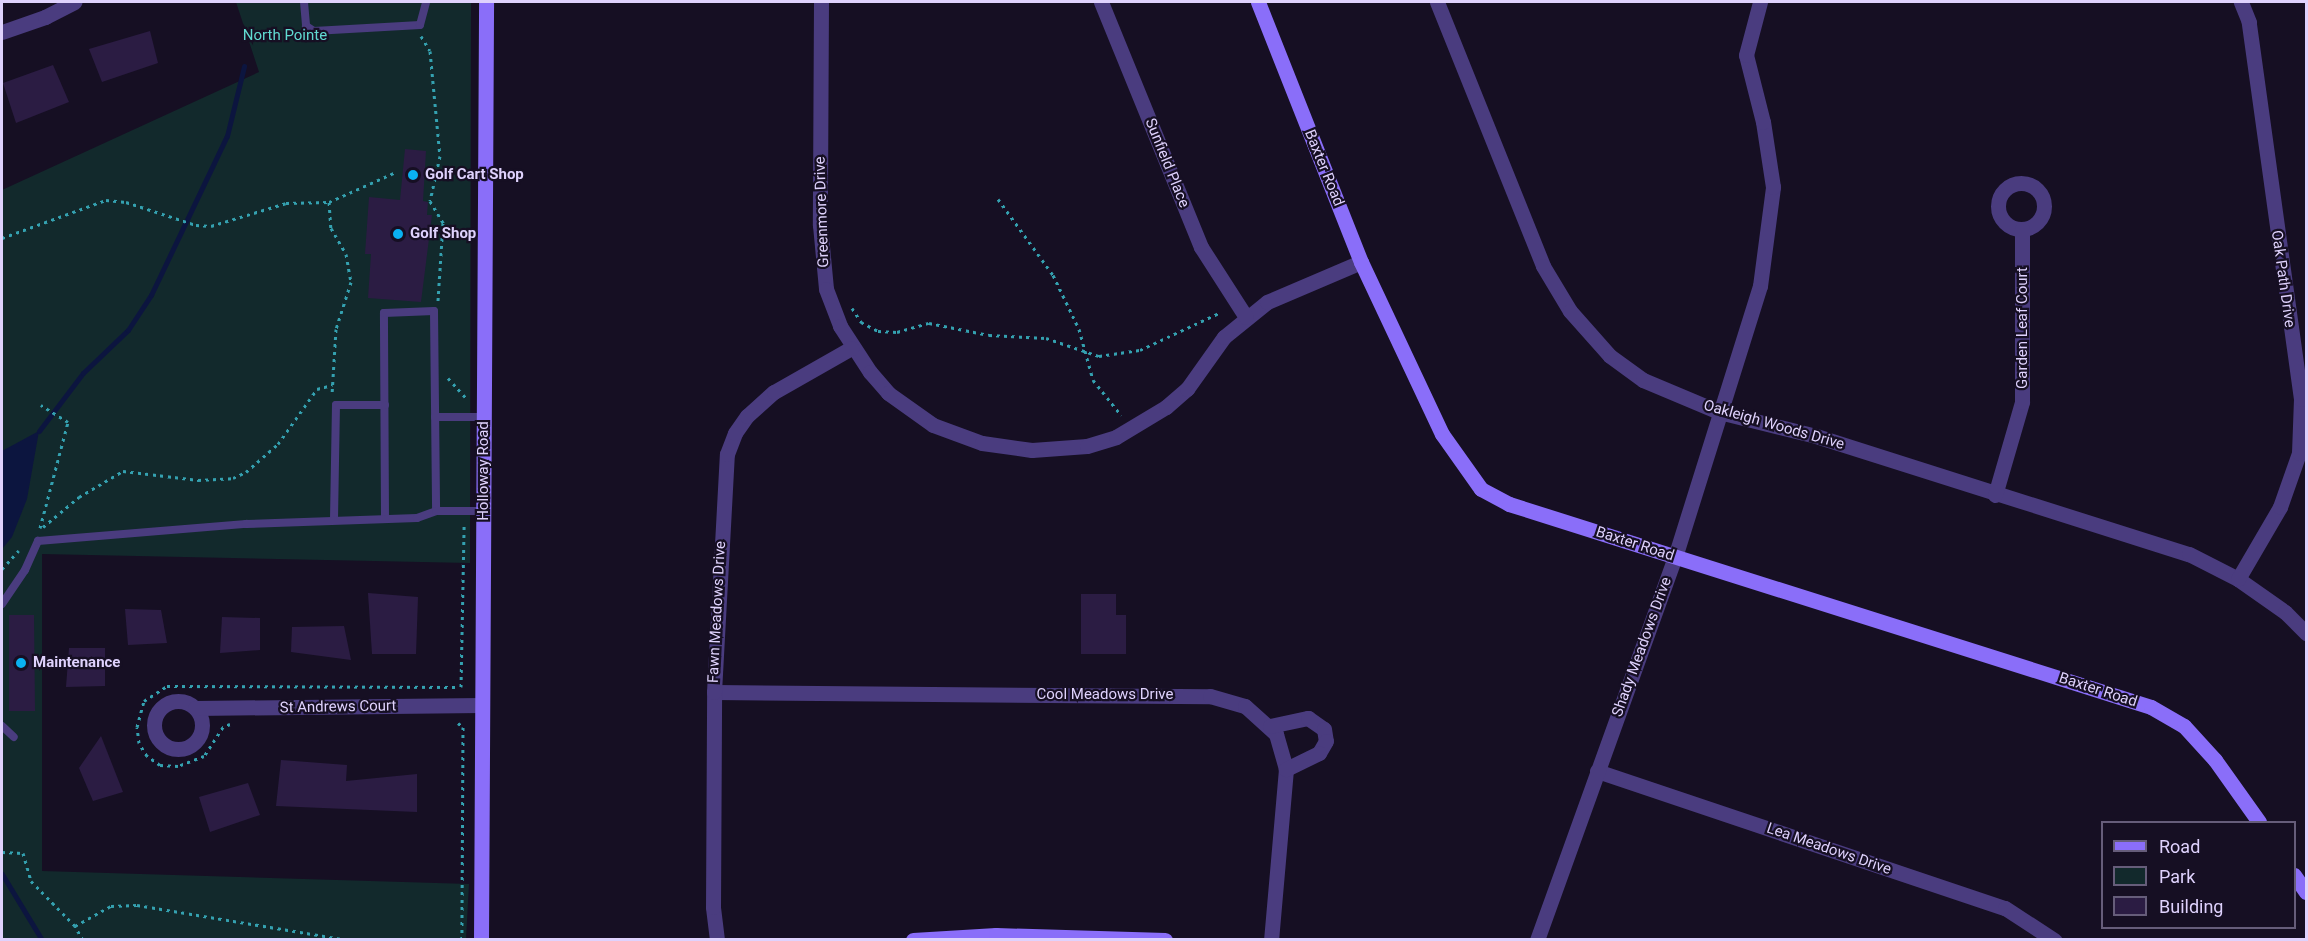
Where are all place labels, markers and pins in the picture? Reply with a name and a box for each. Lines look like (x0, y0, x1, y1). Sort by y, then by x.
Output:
place label: Golf Cart Shop (425, 166, 524, 184)
marker: Golf Cart Shop (406, 168, 420, 182)
place label: Golf Shop (410, 225, 476, 243)
marker: Golf Shop (391, 227, 405, 241)
place label: Maintenance (33, 654, 120, 672)
marker: Maintenance (14, 656, 28, 670)

